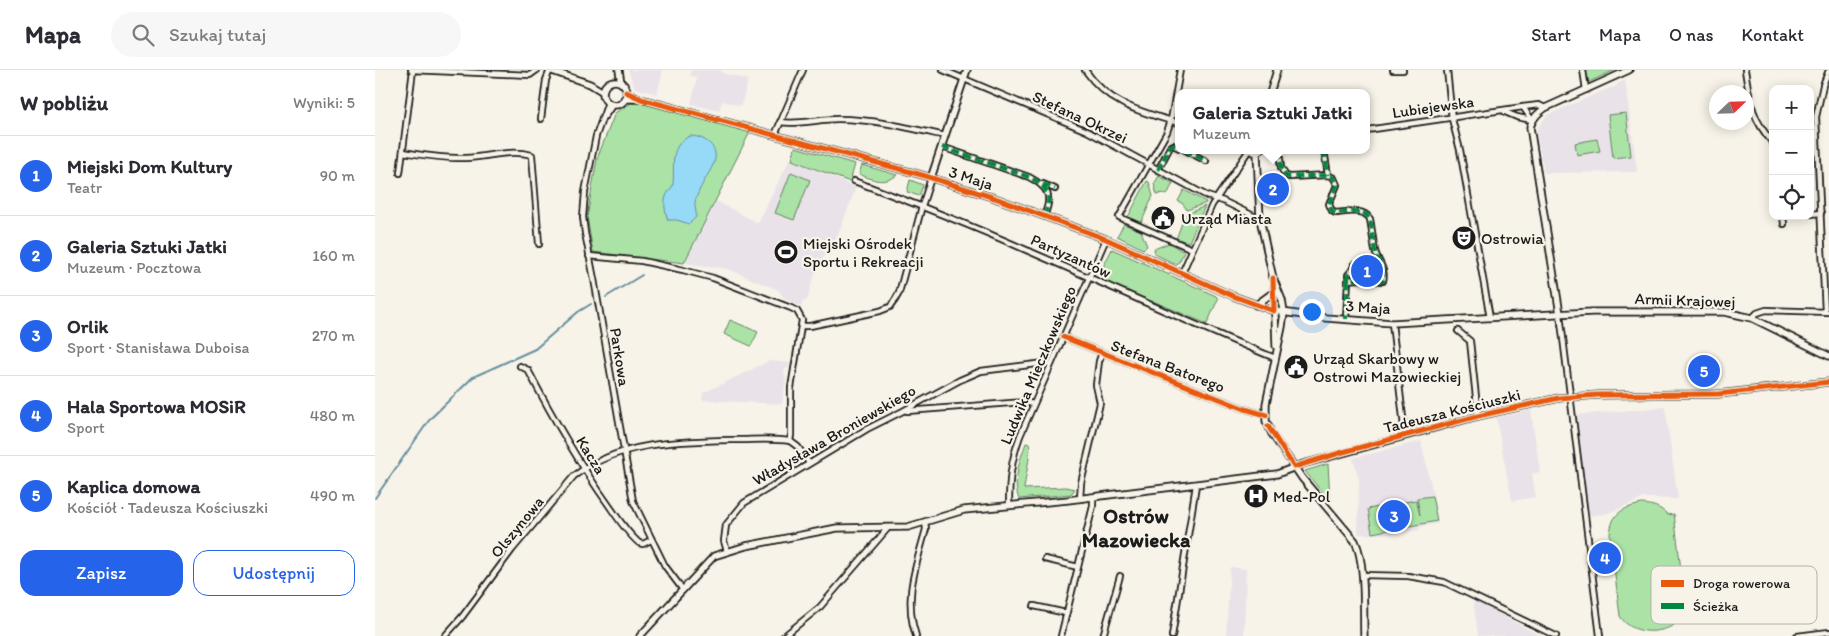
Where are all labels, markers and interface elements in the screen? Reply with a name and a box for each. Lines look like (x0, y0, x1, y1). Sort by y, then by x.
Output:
search box (111, 12, 461, 57)
text: Mapa (25, 20, 81, 49)
icon: search (129, 21, 157, 49)
text: Szukaj tutaj (169, 23, 266, 46)
text: Start (1531, 24, 1571, 46)
text: Mapa (1599, 24, 1641, 46)
text: O nas (1669, 24, 1714, 46)
text: Kontakt (1742, 24, 1804, 46)
north arrow (1709, 85, 1754, 130)
map controls (1769, 85, 1814, 220)
button: + (1769, 85, 1814, 130)
street label: Stefana Okrzei (1030, 87, 1130, 147)
popup (1175, 89, 1370, 154)
text: W pobliżu (20, 90, 108, 115)
street label: Lubiejewska (1391, 92, 1475, 122)
text: Wyniki: 5 (293, 93, 355, 112)
text: Galeria Sztuki Jatki (1193, 101, 1352, 124)
text: Muzeum (1193, 124, 1251, 143)
button: − (1769, 130, 1814, 175)
text: Miejski Dom Kultury (67, 155, 232, 178)
street label: 3 Maja (947, 162, 995, 194)
text: 1 (32, 166, 40, 185)
text: 90 m (320, 166, 355, 185)
pin: 2 (1257, 170, 1289, 208)
button: locate (1769, 175, 1814, 220)
text: Teatr (67, 178, 102, 197)
public building icon: Urząd Miasta (1150, 205, 1176, 231)
place label: Urząd Miasta (1181, 209, 1273, 228)
theatre icon: Ostrowia (1451, 225, 1477, 251)
place label: Ostrowia (1481, 229, 1544, 248)
street label: Partyzantów (1028, 230, 1114, 282)
place label: Miejski Ośrodek Sportu i Rekreacji (803, 234, 924, 271)
text: Galeria Sztuki Jatki (67, 235, 227, 258)
sports icon: Miejski Ośrodek Sportu i Rekreacji (773, 239, 799, 265)
text: 2 (32, 246, 40, 265)
text: 160 m (312, 246, 355, 265)
pin: 1 (1351, 252, 1383, 290)
text: Muzeum · Pocztowa (67, 258, 201, 277)
street label: Ludwika Mieczkowskiego (996, 283, 1080, 447)
street label: Armii Krajowej (1634, 289, 1736, 311)
street label: 3 Maja (1345, 296, 1391, 318)
your location (1299, 299, 1325, 325)
text: Orlik (67, 315, 108, 338)
text: 3 (32, 326, 40, 345)
text: 270 m (312, 326, 355, 345)
street label: Parkowa (606, 326, 634, 388)
street label: Stefana Batorego (1108, 336, 1228, 396)
text: Sport · Stanisława Duboisa (67, 338, 249, 357)
place label: Urząd Skarbowy w Ostrowi Mazowieckiej (1313, 349, 1461, 386)
pin: 5 (1688, 352, 1720, 390)
public building icon: Urząd Skarbowy w Ostrowi Mazowieckiej (1283, 354, 1309, 380)
street label: Władysława Broniewskiego (749, 380, 919, 490)
street label: Tadeusza Kościuszki (1382, 385, 1522, 437)
text: Hala Sportowa MOSiR (67, 395, 246, 418)
text: 4 (31, 406, 41, 425)
text: 480 m (310, 406, 355, 425)
text: Sport (67, 418, 105, 437)
street label: Kacza (572, 432, 610, 478)
text: Kaplica domowa (67, 475, 200, 498)
hospital icon: Med-Pol (1243, 483, 1269, 509)
text: 5 (32, 486, 40, 505)
text: 490 m (310, 486, 355, 505)
place label: Med-Pol (1273, 487, 1331, 506)
street label: Olszynowa (486, 492, 548, 562)
pin: 3 (1378, 497, 1410, 535)
text: Kościół · Tadeusza Kościuszki (67, 498, 268, 517)
district label: Ostrów Mazowiecka (1082, 503, 1191, 552)
pin: 4 (1589, 539, 1621, 577)
button: Zapisz (20, 550, 183, 596)
button: Udostępnij (193, 550, 355, 596)
legend (1651, 566, 1817, 624)
text: Droga rowerowa (1693, 575, 1791, 592)
text: Ścieżka (1693, 598, 1739, 615)

